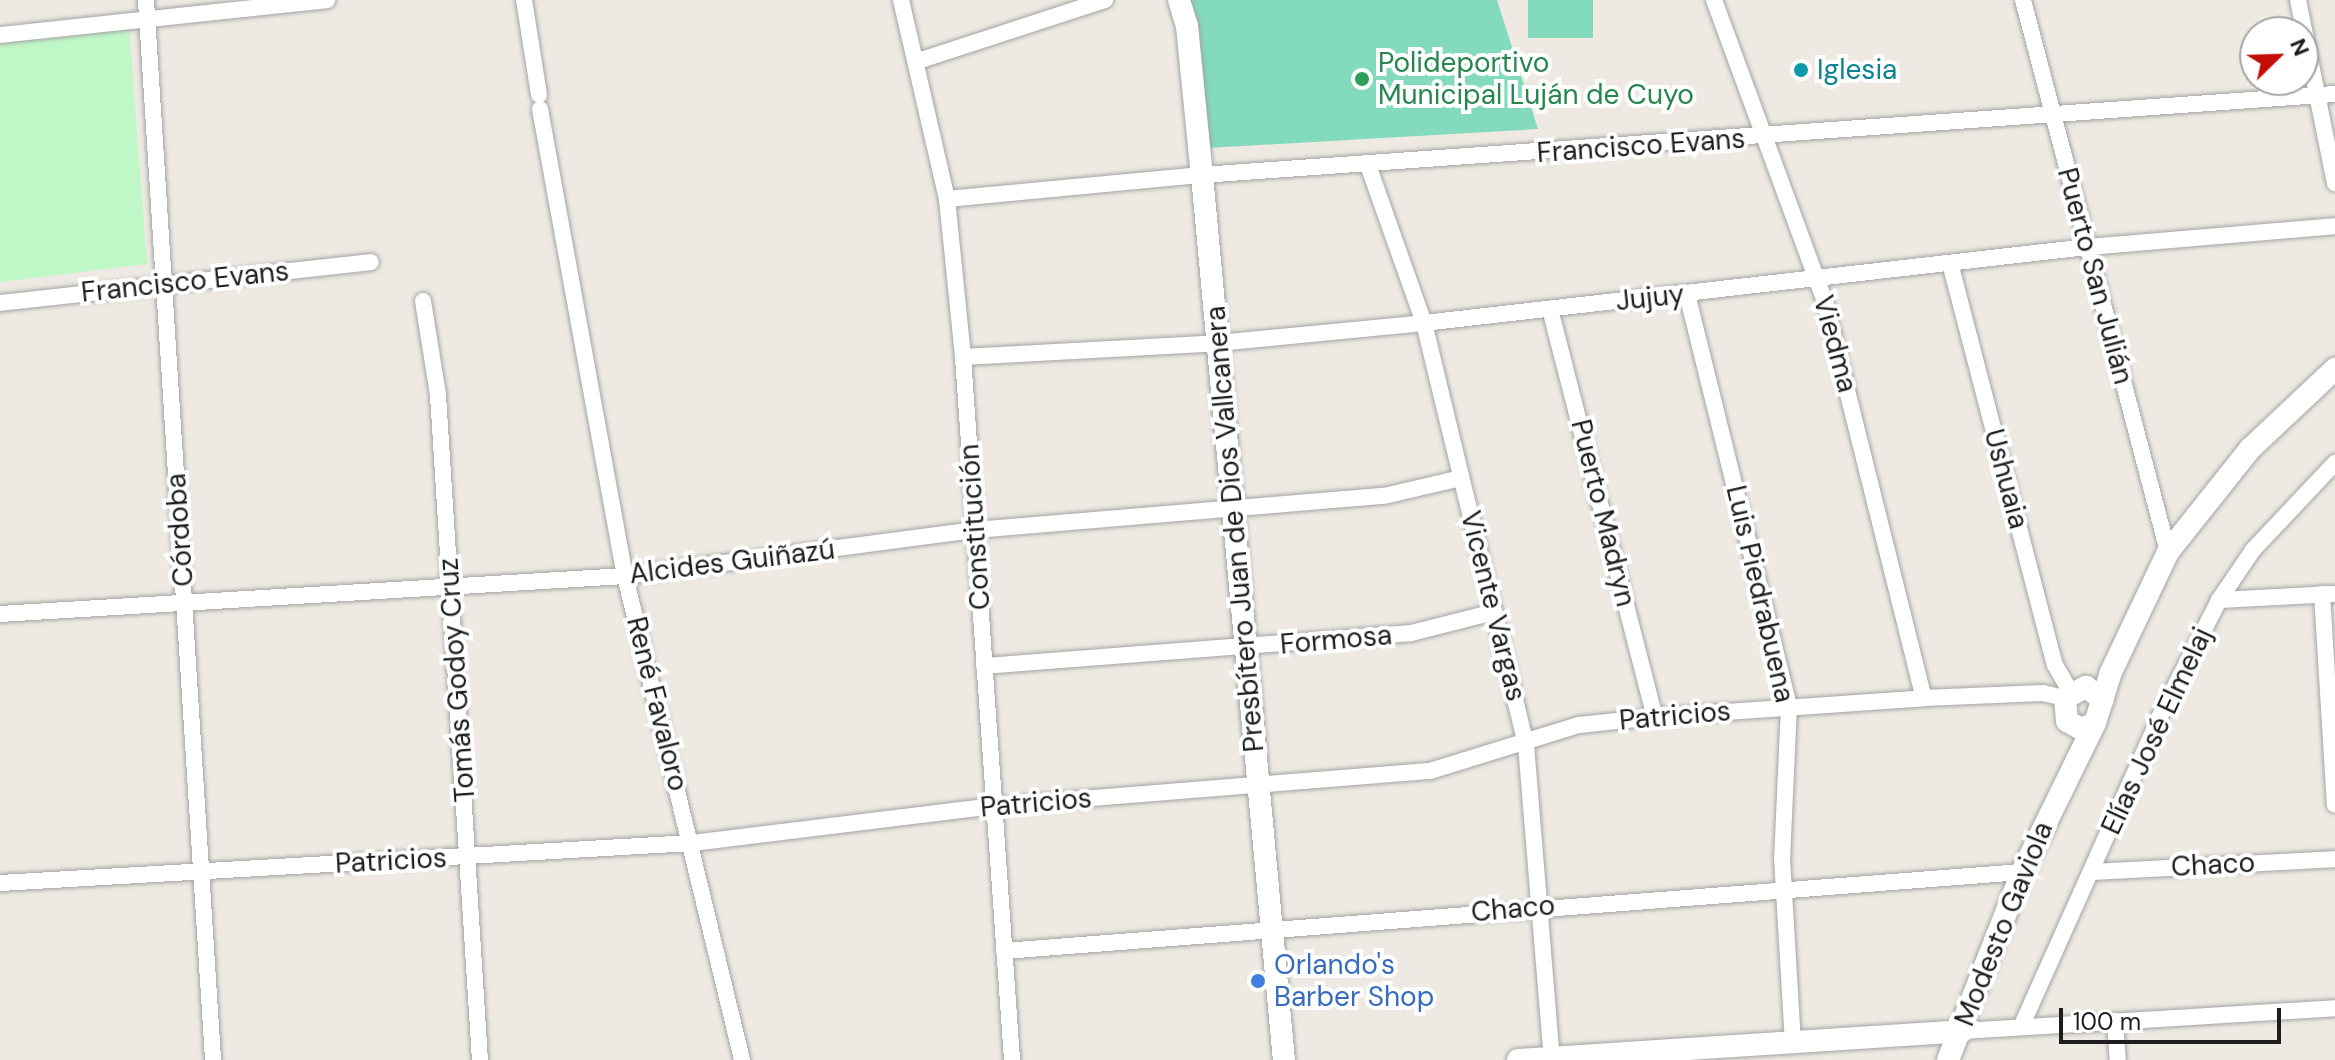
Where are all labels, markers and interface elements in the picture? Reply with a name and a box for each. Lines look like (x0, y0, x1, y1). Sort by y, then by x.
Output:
north arrow (2239, 16, 2319, 96)
text: N (2283, 34, 2316, 60)
place label: Polideportivo Municipal Luján de Cuyo (1378, 46, 1694, 112)
place label: Iglesia (1817, 53, 1897, 87)
marker: Iglesia (1792, 61, 1810, 79)
marker: Polideportivo Municipal Luján de Cuyo (1353, 70, 1371, 88)
street label: Francisco Evans (1536, 122, 1746, 170)
street label: Puerto San Julián (2050, 164, 2140, 388)
street label: Francisco Evans (79, 254, 291, 310)
street label: Jujuy (1614, 278, 1686, 318)
street label: Viedma (1806, 292, 1864, 396)
street label: Presbítero Juan de Dios Vallcanera (1199, 305, 1271, 753)
street label: Puerto Madryn (1564, 416, 1642, 610)
street label: Ushuaia (1977, 426, 2035, 532)
street label: Constitución (952, 443, 998, 611)
street label: Córdoba (159, 472, 201, 588)
street label: Luis Piedrabuena (1719, 482, 1801, 706)
street label: Vicente Vargas (1453, 507, 1533, 705)
street label: Alcides Guiñazú (627, 533, 837, 591)
street label: Tomás Godoy Cruz (432, 557, 482, 803)
street label: René Favaloro (619, 613, 695, 795)
street label: Formosa (1279, 618, 1393, 662)
street label: Elías José Elmelaj (2094, 622, 2220, 840)
street label: Patricios (1618, 694, 1732, 738)
street label: Patricios (979, 781, 1093, 825)
street label: Modesto Gaviola (1948, 817, 2060, 1031)
street label: Patricios (334, 841, 448, 881)
street label: Chaco (2170, 846, 2256, 884)
street label: Chaco (1470, 889, 1556, 929)
place label: Orlando's Barber Shop (1274, 948, 1434, 1014)
marker: Orlando's Barber Shop (1249, 972, 1267, 990)
scale bar (2063, 992, 2285, 1042)
text: 100 m (2073, 1006, 2141, 1037)

